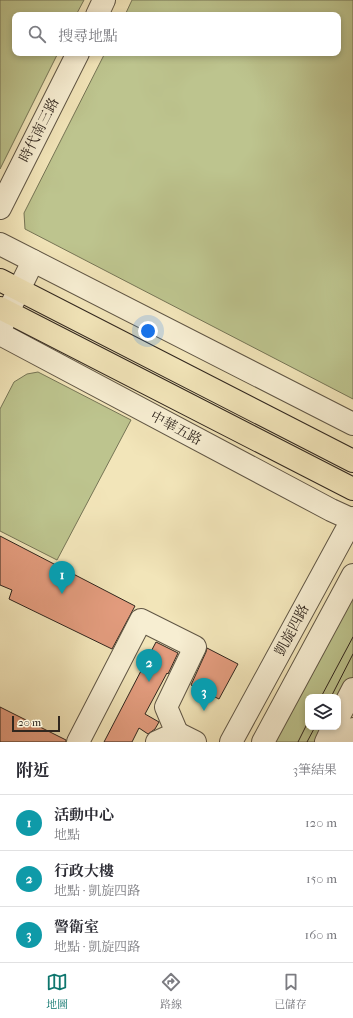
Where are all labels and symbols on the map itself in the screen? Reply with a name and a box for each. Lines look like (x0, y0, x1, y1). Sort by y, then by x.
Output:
street label: 時代南三路 (16, 95, 62, 165)
your location (138, 321, 158, 341)
street label: 中華五路 (147, 407, 205, 449)
pin: 1 (49, 561, 75, 594)
street label: 凱旋四路 (271, 601, 313, 659)
pin: 2 (136, 649, 162, 682)
pin: 3 (191, 678, 217, 711)
scale bar (12, 714, 60, 733)

